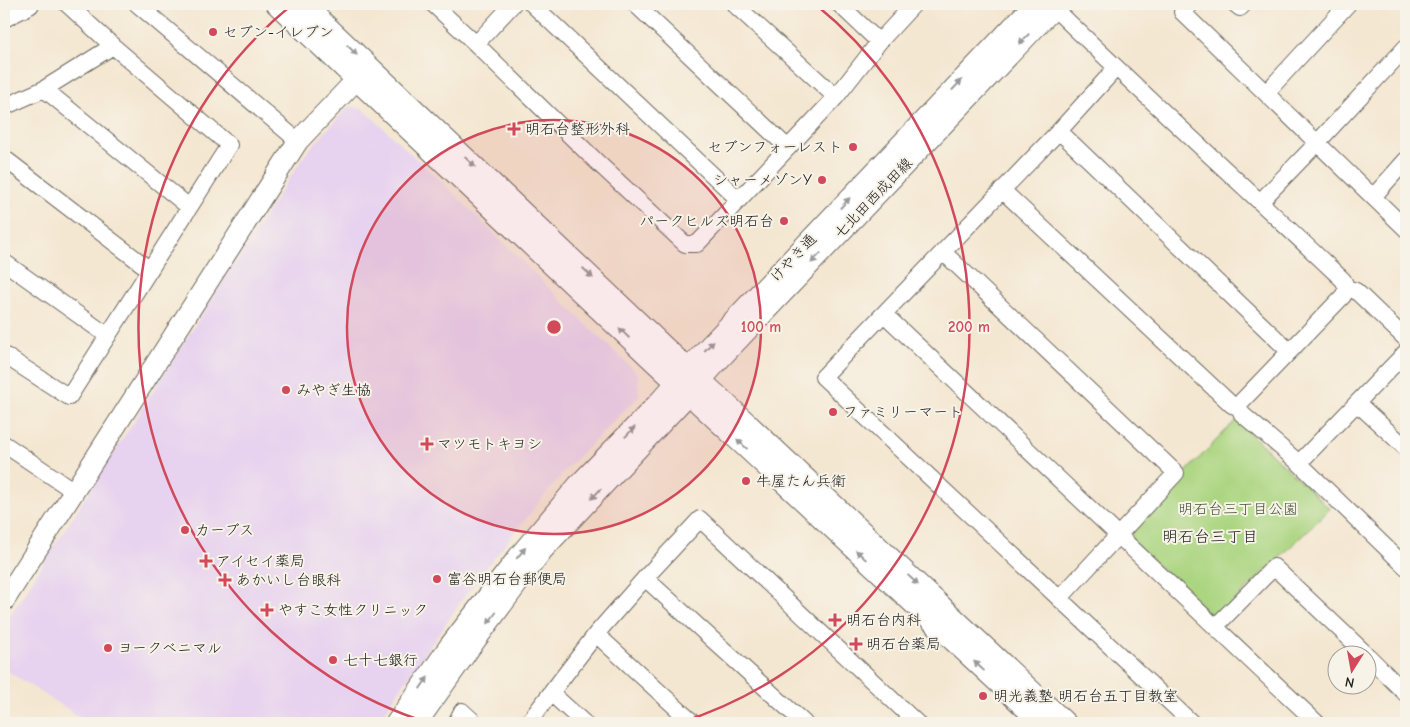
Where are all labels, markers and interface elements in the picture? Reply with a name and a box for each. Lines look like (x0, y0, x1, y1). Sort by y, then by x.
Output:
place label: セブン-イレブン (223, 23, 334, 41)
marker: セブン-イレブン (207, 26, 219, 38)
one-way arrow (1018, 33, 1030, 45)
one-way arrow (345, 44, 357, 56)
one-way arrow (950, 79, 962, 91)
place label: 明石台整形外科 (525, 120, 630, 138)
marker: 明石台整形外科 (507, 122, 521, 136)
place label: セブンフォーレスト (707, 138, 843, 156)
marker: セブンフォーレスト (847, 141, 859, 153)
street label: 七北田西成田線 (830, 154, 916, 242)
one-way arrow (463, 156, 475, 168)
place label: シャーメゾンY (713, 171, 812, 189)
marker: シャーメゾンY (816, 174, 828, 186)
one-way arrow (839, 197, 851, 209)
place label: パークヒルズ明石台 (639, 212, 774, 230)
marker: パークヒルズ明石台 (778, 215, 790, 227)
street label: けやき通 (766, 230, 820, 286)
one-way arrow (810, 252, 822, 264)
one-way arrow (581, 267, 593, 279)
centre of rings (545, 318, 563, 336)
text: 100 m (741, 318, 781, 336)
text: 200 m (948, 318, 990, 336)
one-way arrow (618, 327, 630, 339)
one-way arrow (703, 341, 715, 353)
place label: みやぎ生協 (296, 381, 371, 399)
marker: みやぎ生協 (280, 384, 292, 396)
place label: ファミリーマート (843, 403, 963, 421)
marker: ファミリーマート (827, 406, 839, 418)
one-way arrow (623, 426, 635, 438)
place label: マツモトキヨシ (437, 435, 542, 453)
marker: マツモトキヨシ (421, 438, 433, 450)
one-way arrow (737, 438, 749, 450)
place label: 牛屋たん兵衛 (756, 472, 846, 490)
marker: 牛屋たん兵衛 (740, 475, 752, 487)
one-way arrow (590, 487, 602, 499)
park label: 明石台三丁目公園 (1178, 500, 1298, 518)
place label: カーブス (195, 521, 254, 539)
marker: カーブス (179, 524, 191, 536)
district label: 明石台三丁目 (1162, 528, 1258, 546)
one-way arrow (516, 547, 527, 560)
one-way arrow (855, 549, 867, 561)
place label: アイセイ薬局 (216, 552, 305, 570)
marker: アイセイ薬局 (200, 555, 212, 567)
place label: 富谷明石台郵便局 (447, 570, 567, 588)
place label: あかいし台眼科 (236, 571, 341, 589)
marker: あかいし台眼科 (218, 573, 232, 587)
marker: 富谷明石台郵便局 (431, 573, 443, 585)
one-way arrow (907, 574, 919, 586)
place label: やすこ女性クリニック (278, 601, 428, 619)
marker: やすこ女性クリニック (260, 603, 274, 617)
one-way arrow (486, 611, 497, 624)
place label: 明石台内科 (846, 611, 921, 629)
marker: 明石台内科 (828, 613, 842, 627)
place label: 明石台薬局 (866, 635, 941, 653)
marker: 明石台薬局 (850, 638, 862, 650)
place label: ヨークベニマル (118, 639, 222, 657)
marker: ヨークベニマル (102, 642, 114, 654)
north arrow (1328, 644, 1378, 694)
place label: 七十七銀行 (343, 651, 418, 669)
marker: 七十七銀行 (327, 654, 339, 666)
one-way arrow (974, 660, 986, 672)
text: N (1344, 673, 1356, 691)
one-way arrow (419, 676, 429, 690)
place label: 明光義塾 明石台五丁目教室 (993, 687, 1178, 705)
marker: 明光義塾 明石台五丁目教室 (977, 690, 989, 702)

